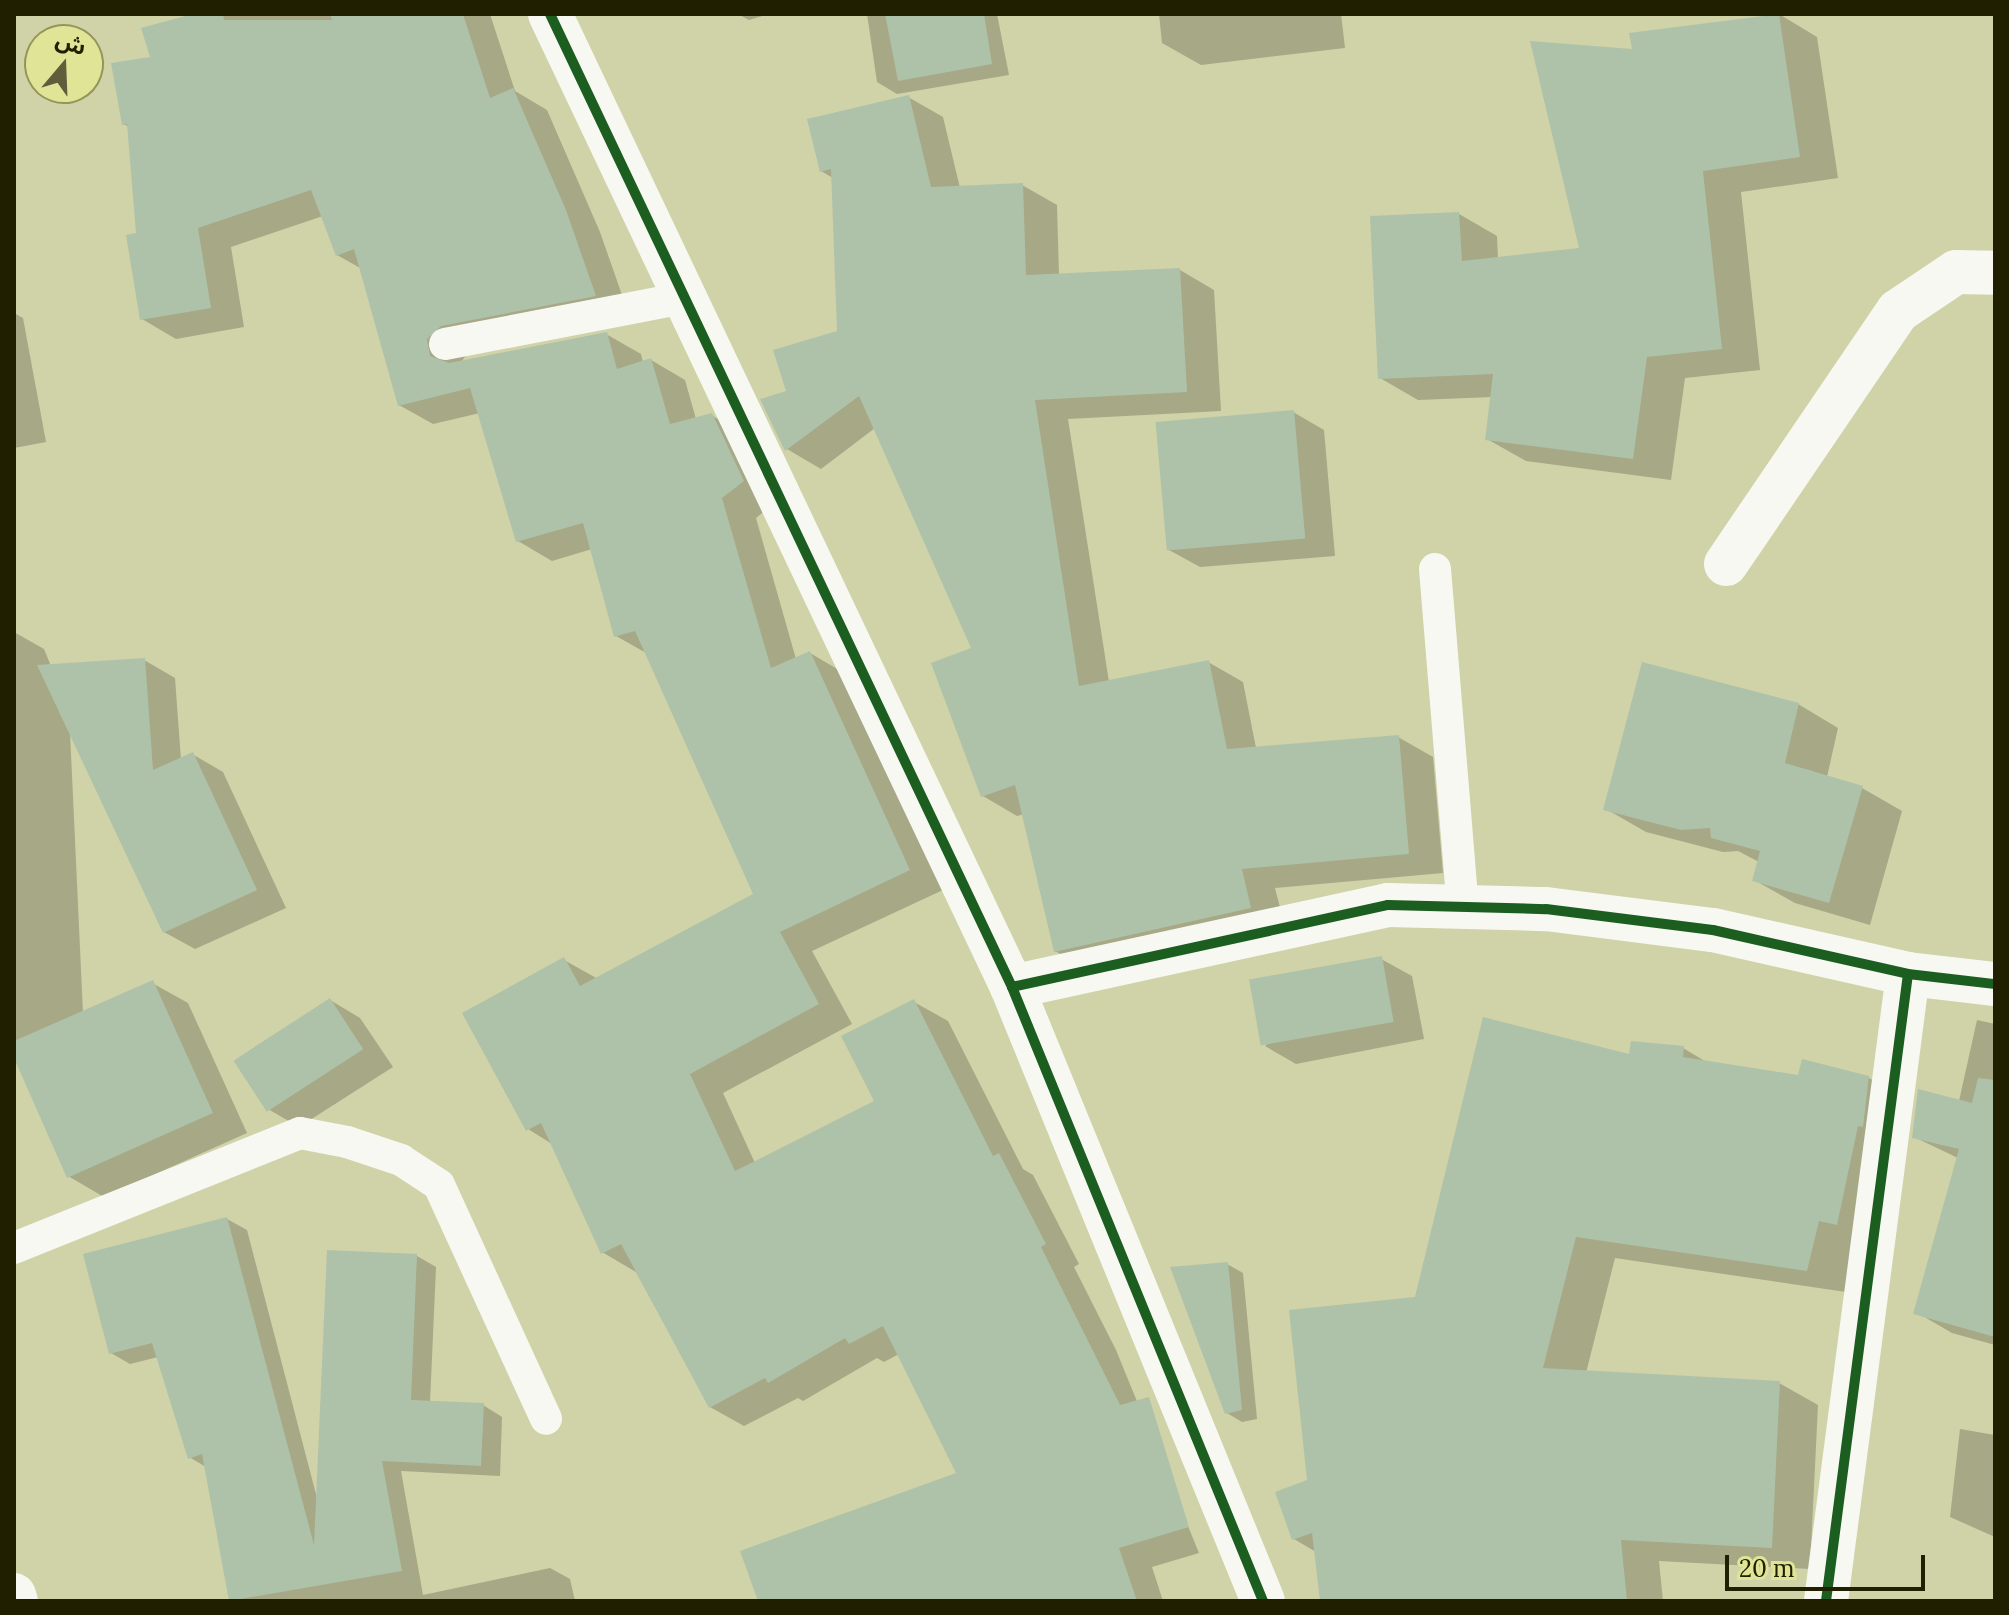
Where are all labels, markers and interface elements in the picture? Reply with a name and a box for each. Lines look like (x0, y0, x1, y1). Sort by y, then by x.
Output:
north arrow (24, 24, 104, 104)
text: ش (52, 25, 90, 61)
scale bar (1729, 1539, 1929, 1589)
text: 20 m (1739, 1553, 1795, 1584)

